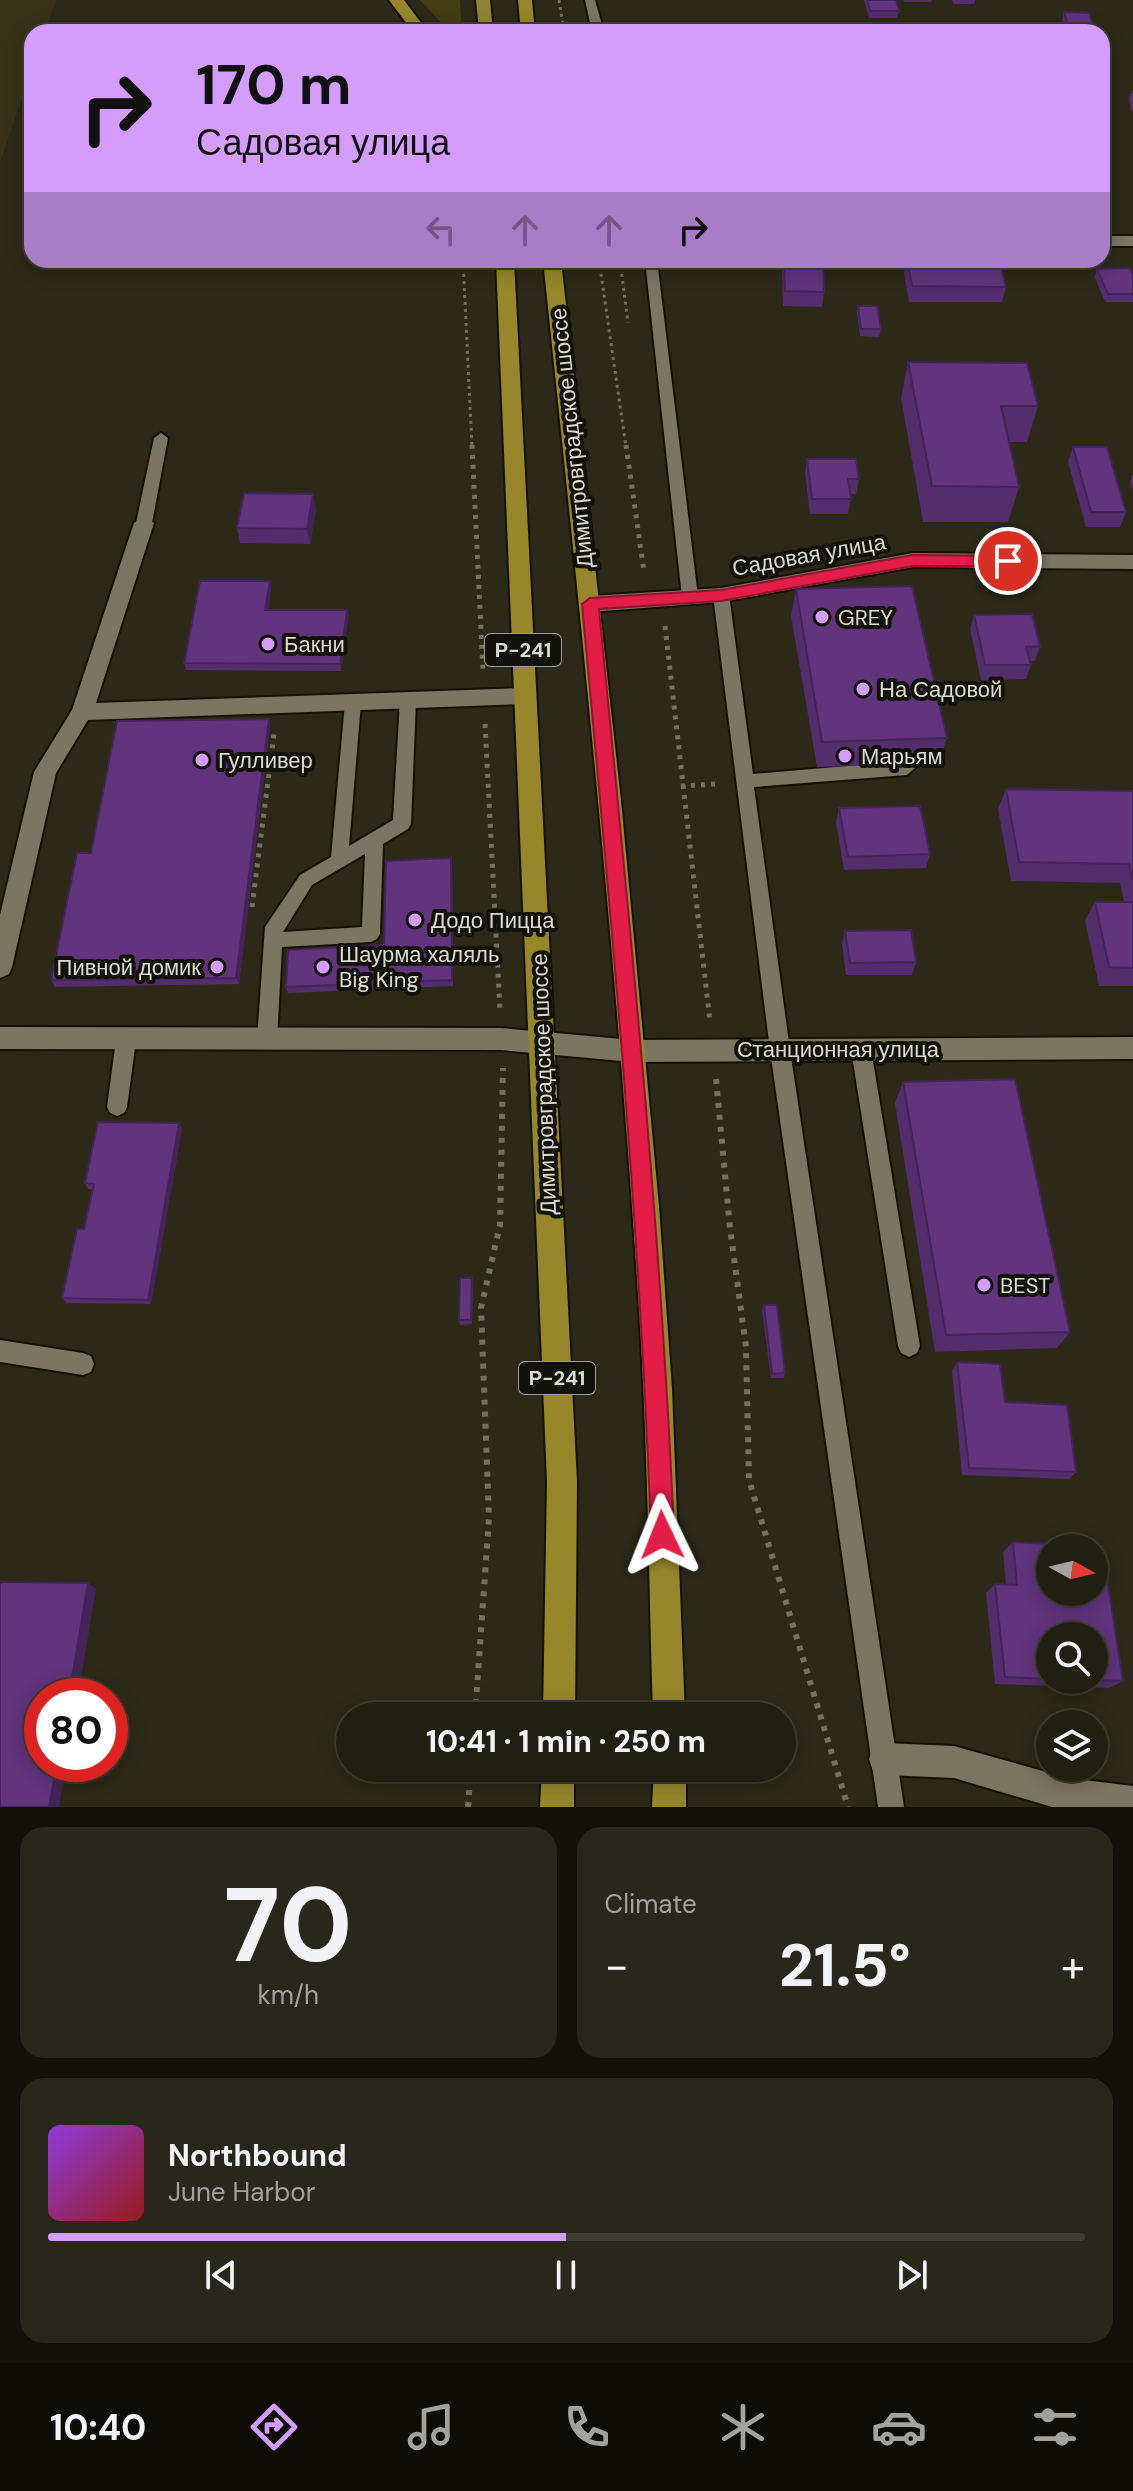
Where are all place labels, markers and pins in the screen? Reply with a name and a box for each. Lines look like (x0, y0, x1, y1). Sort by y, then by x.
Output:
pin (974, 527, 1042, 595)
place label: GREY (838, 603, 893, 632)
marker: GREY (813, 608, 831, 626)
place label: Бакни (284, 630, 345, 659)
marker: Бакни (259, 635, 277, 653)
place label: На Садовой (879, 675, 1002, 704)
marker: На Садовой (854, 680, 872, 698)
place label: Марьям (861, 742, 943, 771)
place label: Гулливер (218, 746, 313, 775)
marker: Марьям (836, 747, 854, 765)
marker: Гулливер (193, 751, 211, 769)
place label: Додо Пицца (431, 906, 555, 935)
marker: Додо Пицца (406, 911, 424, 929)
place label: Шаурма халяль Big King (339, 940, 499, 994)
place label: Пивной домик (57, 953, 201, 982)
marker: Пивной домик (208, 958, 226, 976)
marker: Шаурма халяль Big King (314, 958, 332, 976)
place label: BEST (1000, 1271, 1050, 1300)
marker: BEST (975, 1276, 993, 1294)

